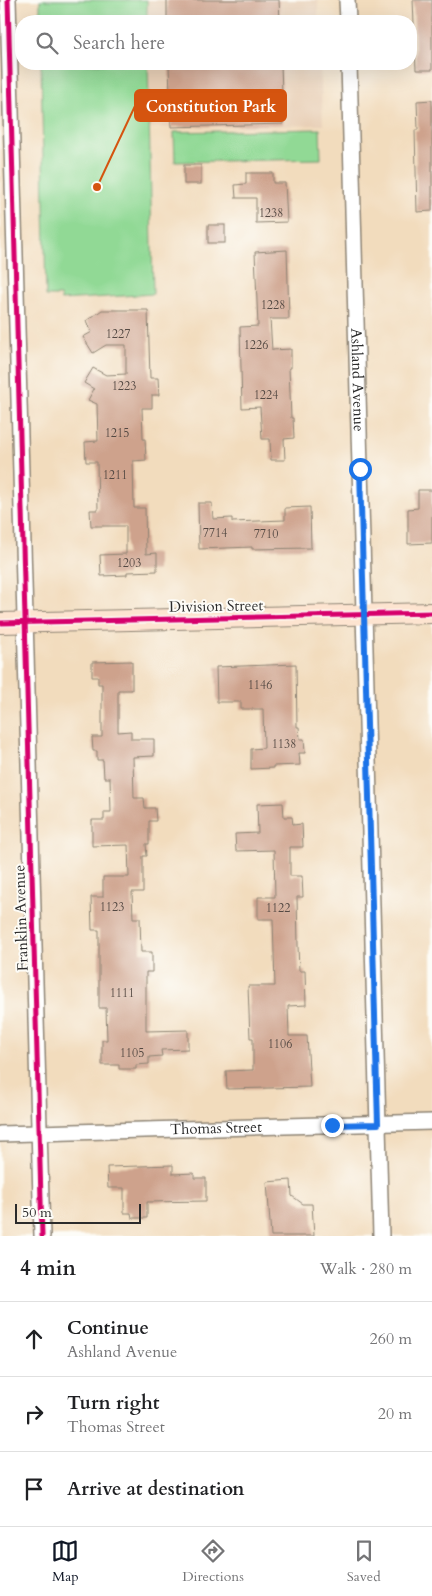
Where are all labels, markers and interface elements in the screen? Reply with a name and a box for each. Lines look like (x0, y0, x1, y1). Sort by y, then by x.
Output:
search box (15, 15, 417, 70)
icon: search (33, 29, 61, 57)
text: Search here (73, 30, 165, 56)
callout: Constitution Park (135, 90, 286, 121)
text: Constitution Park (146, 96, 276, 118)
house number: 1238 (259, 205, 283, 221)
house number: 1228 (261, 297, 285, 313)
house number: 1227 (106, 326, 130, 342)
street label: Ashland Avenue (346, 328, 369, 432)
house number: 1226 (244, 337, 268, 353)
house number: 1223 (112, 378, 136, 394)
house number: 1224 (254, 387, 278, 403)
house number: 1215 (105, 425, 129, 441)
route start (349, 458, 372, 481)
house number: 1211 (103, 467, 127, 483)
house number: 7714 (203, 525, 227, 541)
house number: 7710 (254, 526, 278, 542)
house number: 1203 (117, 555, 141, 571)
street label: Division Street (169, 595, 264, 617)
house number: 1146 (248, 677, 272, 693)
house number: 1138 (272, 736, 296, 752)
street label: Franklin Avenue (9, 864, 33, 971)
house number: 1123 (100, 899, 124, 915)
house number: 1122 (266, 900, 290, 916)
house number: 1111 (110, 985, 134, 1001)
house number: 1106 (268, 1036, 292, 1052)
house number: 1105 (120, 1045, 144, 1061)
route end (321, 1114, 344, 1137)
street label: Thomas Street (170, 1117, 262, 1139)
scale bar (15, 1201, 141, 1224)
text: 50 m (22, 1203, 52, 1222)
text: 4 min (20, 1254, 76, 1283)
text: Walk · 280 m (320, 1258, 412, 1280)
text: Continue (67, 1315, 149, 1341)
icon: ahead (20, 1325, 48, 1353)
text: 260 m (370, 1328, 412, 1350)
text: Ashland Avenue (67, 1341, 177, 1363)
text: Turn right (67, 1390, 159, 1416)
icon: right (20, 1400, 48, 1428)
text: 20 m (378, 1403, 412, 1425)
text: Thomas Street (67, 1416, 165, 1438)
icon: arrive (20, 1475, 48, 1503)
text: Arrive at destination (67, 1476, 244, 1502)
tab: Map (51, 1537, 79, 1586)
tab: Directions (182, 1537, 244, 1586)
tab: Saved (347, 1537, 381, 1586)

